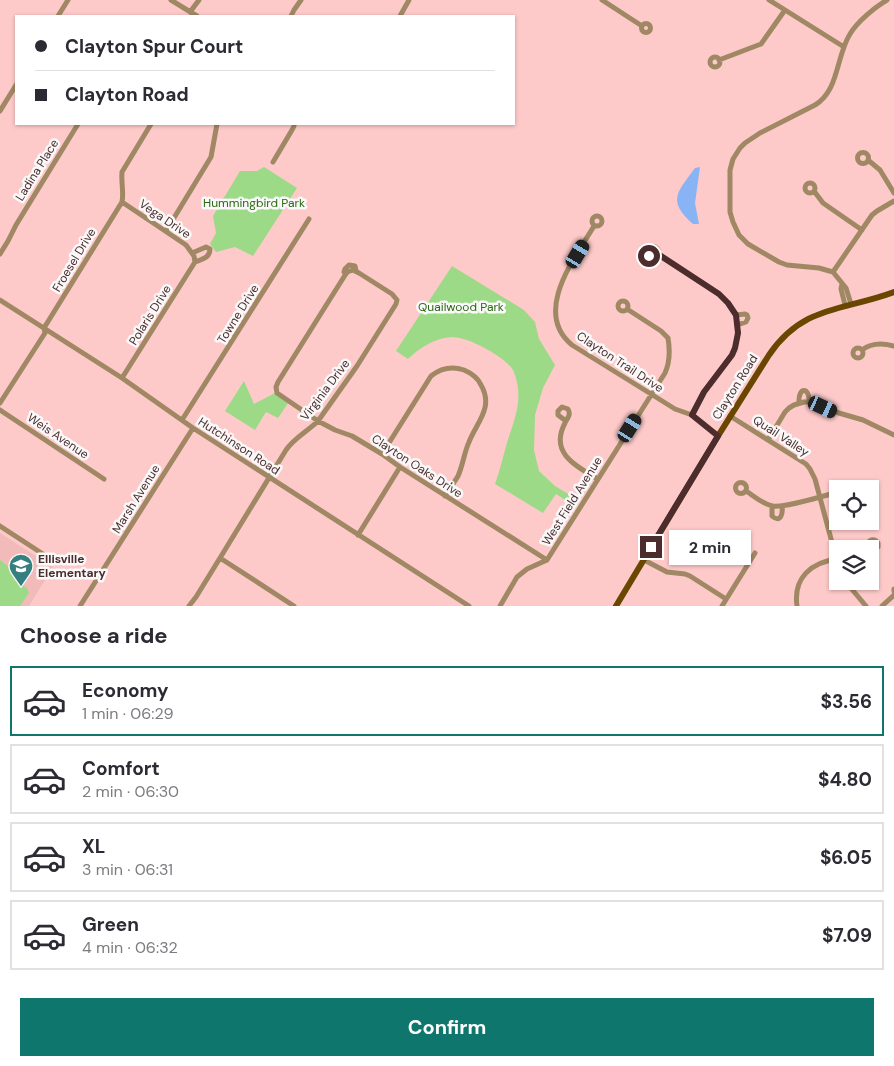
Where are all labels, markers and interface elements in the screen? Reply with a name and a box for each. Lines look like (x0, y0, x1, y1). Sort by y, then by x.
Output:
text: Clayton Spur Court (65, 34, 243, 59)
text: Clayton Road (65, 82, 189, 107)
street label: Ladina Place (12, 136, 62, 204)
park label: Hummingbird Park (203, 195, 305, 211)
street label: Vega Drive (136, 196, 194, 242)
street label: Froesel Drive (49, 225, 99, 295)
car (563, 237, 592, 271)
route start (638, 245, 660, 267)
street label: Towne Drive (213, 281, 263, 347)
street label: Polaris Drive (125, 282, 175, 348)
park label: Quailwood Park (418, 299, 504, 315)
street label: Clayton Trail Drive (574, 328, 667, 396)
street label: Clayton Road (709, 351, 761, 423)
street label: Virginia Drive (297, 356, 353, 424)
car (806, 394, 839, 420)
street label: Weis Avenue (24, 410, 92, 462)
car (615, 411, 644, 445)
street label: Quail Valley (750, 412, 812, 460)
street label: Hutchinson Road (195, 414, 283, 478)
street label: Clayton Oaks Drive (369, 431, 466, 501)
street label: West Field Avenue (538, 453, 606, 548)
street label: Marsh Avenue (109, 462, 164, 536)
map controls (829, 480, 879, 590)
button: locate (829, 480, 879, 530)
callout: 2 min (668, 530, 751, 564)
route end (640, 536, 662, 558)
text: 2 min (689, 537, 731, 558)
button: layers (829, 540, 879, 590)
place label: Ellisville Elementary (38, 551, 106, 581)
school or university icon: Ellisville Elementary (8, 553, 34, 587)
text: Choose a ride (20, 621, 168, 650)
text: Economy (82, 678, 169, 703)
icon: car (22, 679, 67, 724)
text: $3.56 (820, 689, 872, 714)
text: 1 min · 06:29 (82, 703, 174, 724)
text: Comfort (82, 756, 160, 781)
icon: car (22, 757, 67, 802)
text: $4.80 (818, 767, 872, 792)
text: 2 min · 06:30 (82, 781, 179, 802)
text: XL (82, 834, 105, 859)
icon: car (22, 835, 67, 880)
text: $6.05 (820, 845, 872, 870)
text: 3 min · 06:31 (82, 859, 173, 880)
text: Green (82, 912, 139, 937)
icon: car (22, 913, 67, 958)
text: $7.09 (822, 923, 872, 948)
text: 4 min · 06:32 (82, 937, 178, 958)
button: Confirm (20, 998, 874, 1056)

